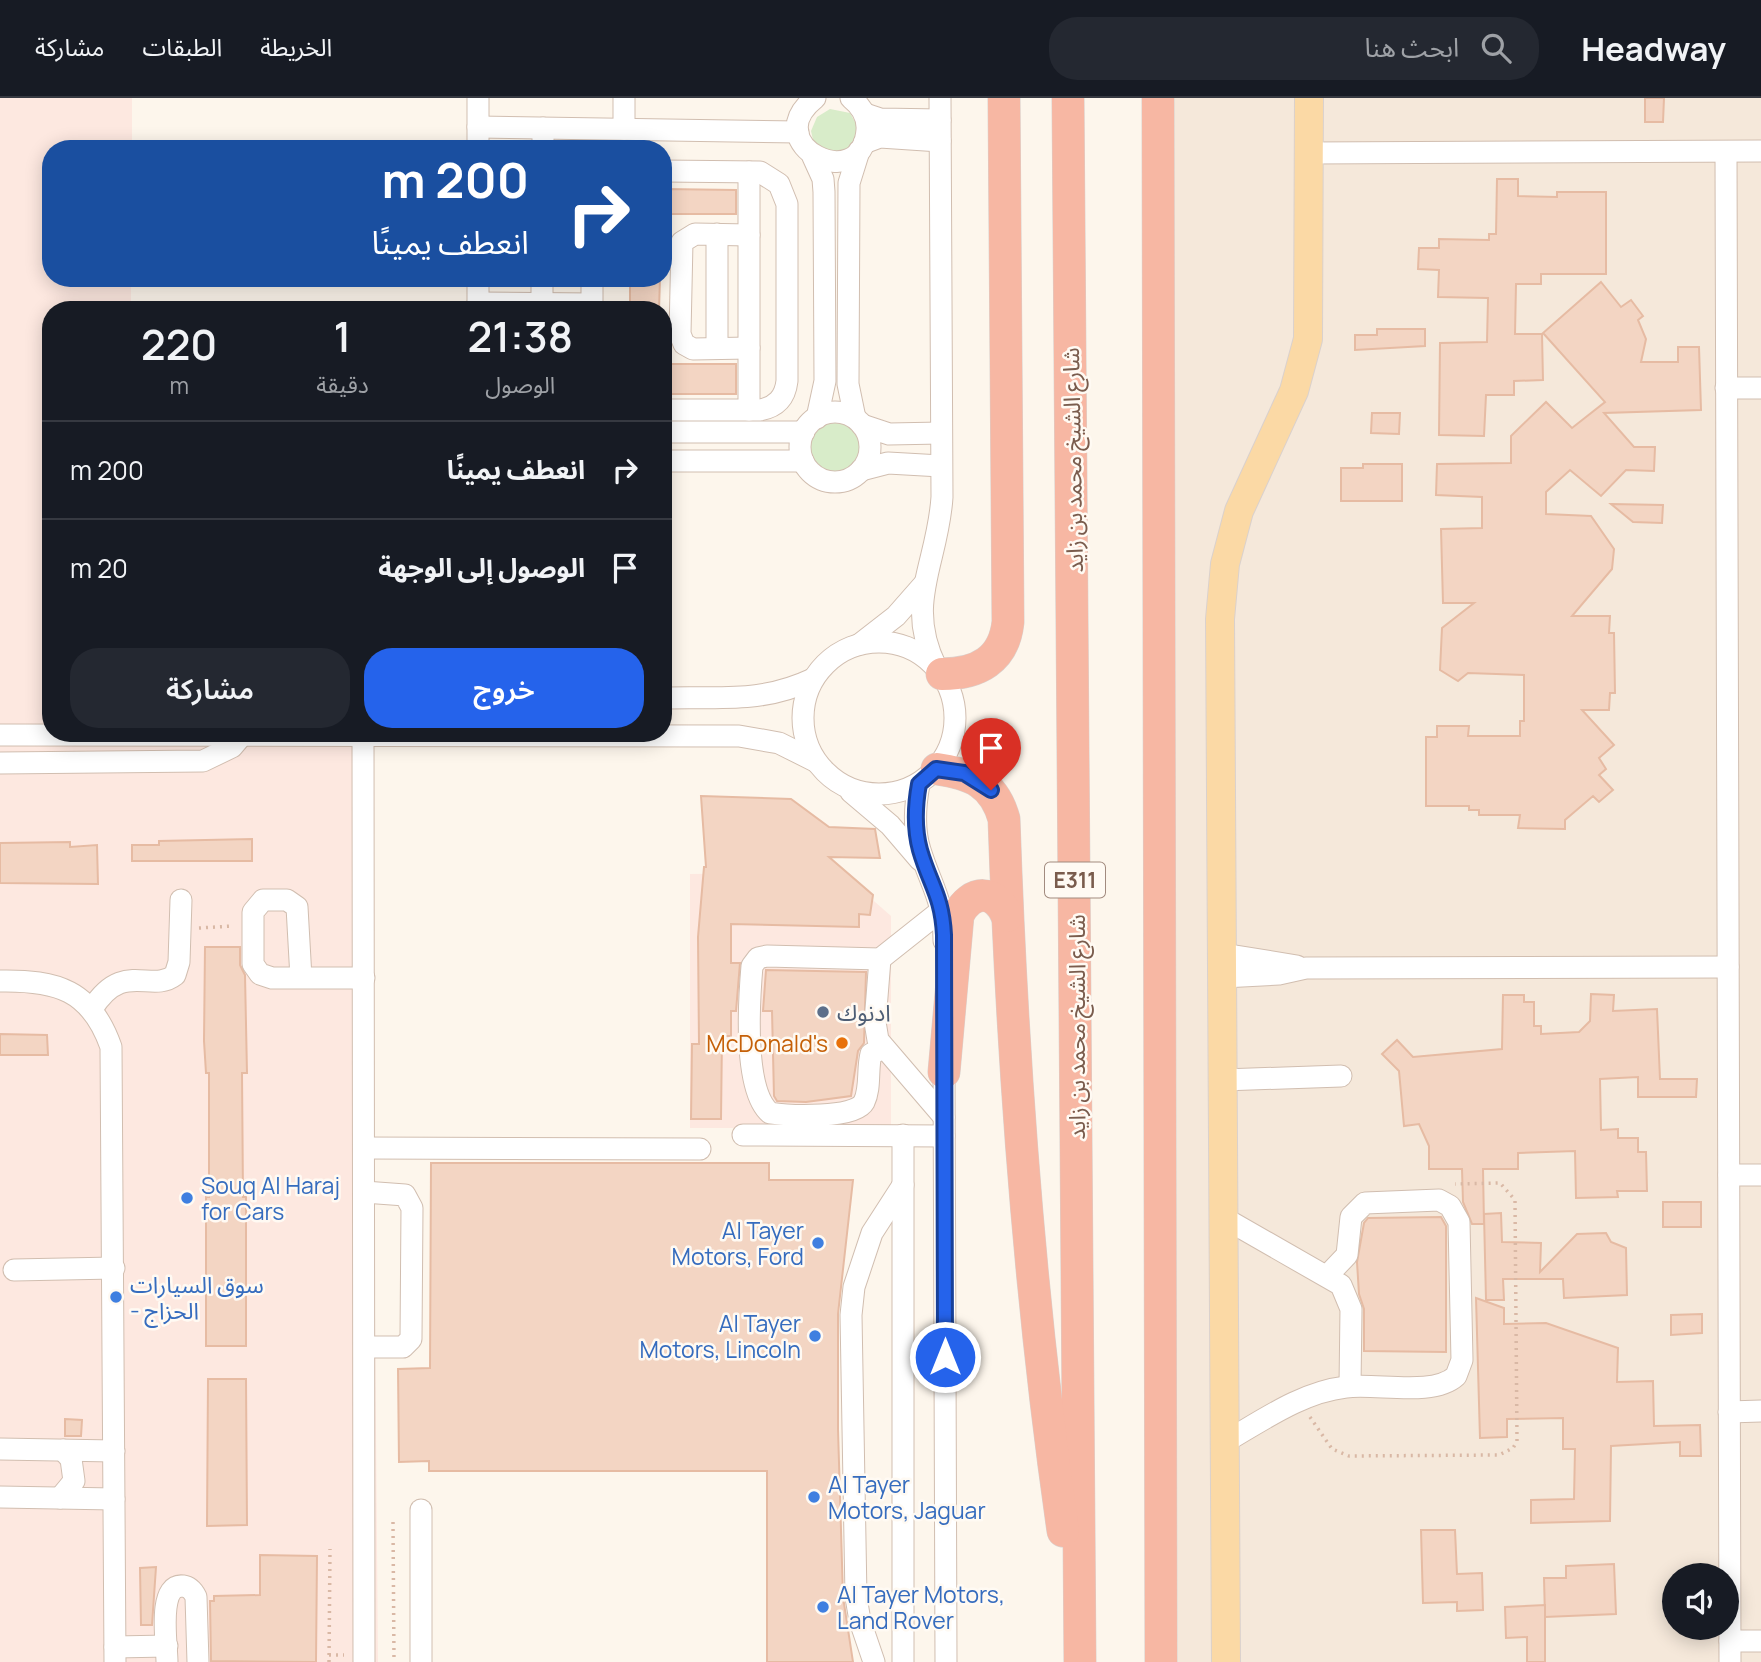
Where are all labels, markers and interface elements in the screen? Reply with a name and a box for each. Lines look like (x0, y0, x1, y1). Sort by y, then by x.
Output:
search box (1049, 17, 1539, 80)
text: Headway (1581, 26, 1726, 71)
text: ابحث هنا (1365, 29, 1459, 65)
icon: search (1477, 29, 1515, 67)
text: مشاركة (35, 30, 104, 63)
text: الطبقات (142, 30, 222, 63)
text: الخريطة (260, 30, 332, 63)
text: 200 m (381, 146, 529, 213)
icon: right (553, 168, 644, 259)
text: انعطف يمينًا (372, 220, 529, 264)
text: 1 (334, 307, 351, 365)
text: 21:38 (468, 307, 573, 365)
text: 220 (141, 315, 217, 373)
street label: شارع الشيخ محمد بن زايد (1054, 347, 1092, 573)
text: دقيقة (316, 368, 369, 400)
text: الوصول (485, 368, 555, 400)
text: m (169, 369, 189, 401)
text: انعطف يمينًا (447, 451, 585, 487)
icon: right (606, 451, 644, 489)
text: 200 m (70, 452, 144, 488)
text: الوصول إلى الوجهة (378, 549, 585, 585)
icon: arrive (606, 549, 644, 587)
text: 20 m (70, 550, 128, 586)
button: مشاركة (70, 648, 350, 728)
button: خروج (364, 648, 644, 728)
pin (961, 718, 1021, 790)
icon: arrive (972, 729, 1010, 767)
road number: E311 (1045, 862, 1105, 898)
street label: شارع الشيخ محمد بن زايد (1060, 914, 1094, 1140)
place label: ادنوك (837, 996, 891, 1028)
marker: ادنوك (815, 1004, 831, 1020)
place label: McDonald's (706, 1027, 828, 1059)
marker: McDonald's (834, 1035, 850, 1051)
place label: Souq Al Haraj for Cars (201, 1169, 340, 1227)
marker: Souq Al Haraj for Cars (179, 1190, 195, 1206)
place label: Al Tayer Motors, Ford (672, 1214, 804, 1272)
marker: Al Tayer Motors, Ford (810, 1235, 826, 1251)
place label: سوق السيارات - الحزاج (130, 1268, 264, 1328)
marker: سوق السيارات - الحزاج (108, 1289, 124, 1305)
place label: Al Tayer Motors, Lincoln (639, 1307, 801, 1365)
position arrow (908, 1320, 982, 1394)
marker: Al Tayer Motors, Lincoln (807, 1328, 823, 1344)
place label: Al Tayer Motors, Jaguar (828, 1468, 986, 1526)
marker: Al Tayer Motors, Jaguar (806, 1489, 822, 1505)
map controls (1662, 1563, 1739, 1640)
button: sound (1662, 1563, 1739, 1640)
place label: Al Tayer Motors, Land Rover (837, 1578, 1005, 1636)
marker: Al Tayer Motors, Land Rover (815, 1599, 831, 1615)

